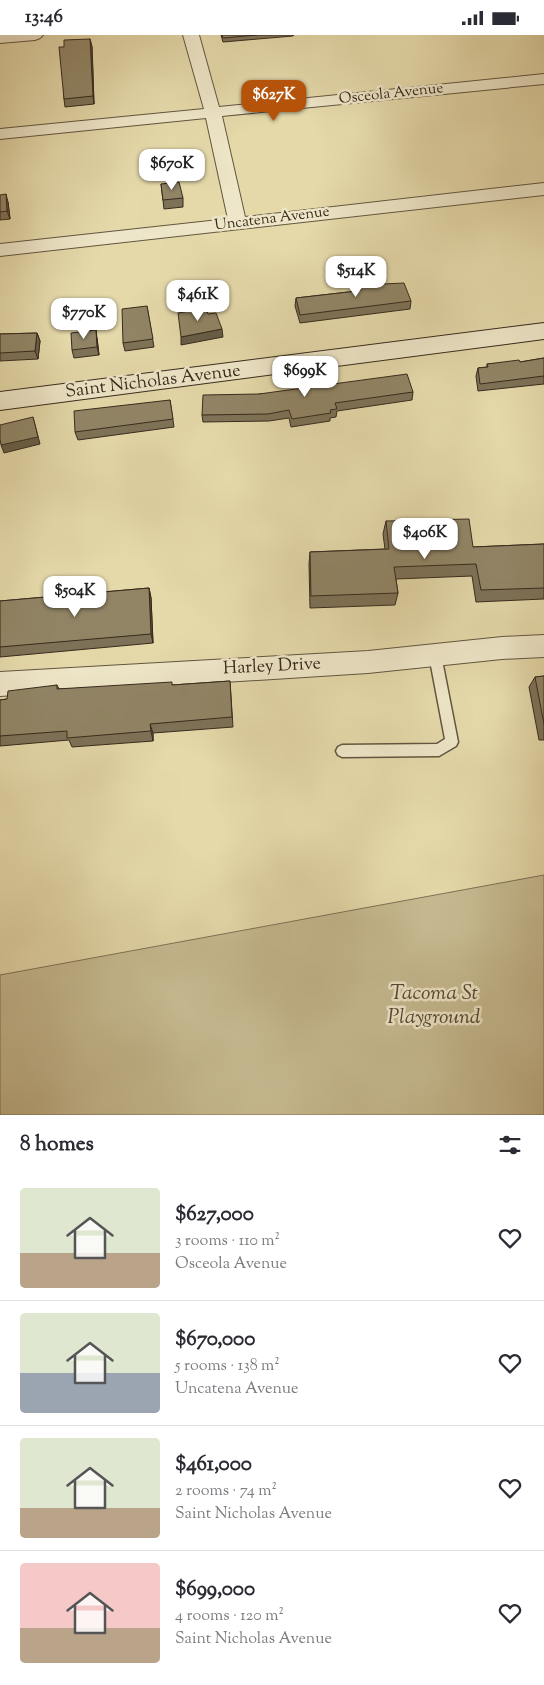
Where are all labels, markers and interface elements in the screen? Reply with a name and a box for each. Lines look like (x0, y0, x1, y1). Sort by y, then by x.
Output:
text: 13:46 (25, 4, 63, 31)
street label: Osceola Avenue (338, 78, 444, 110)
pin: $627K (239, 79, 309, 122)
text: $627K (252, 84, 296, 107)
pin: $670K (137, 149, 207, 191)
text: $670K (150, 153, 194, 176)
street label: Uncatena Avenue (213, 202, 331, 236)
pin: $514K (321, 255, 391, 298)
text: $514K (336, 260, 376, 283)
pin: $461K (163, 279, 233, 322)
text: $461K (177, 284, 219, 307)
pin: $770K (49, 297, 119, 340)
text: $770K (62, 302, 106, 325)
pin: $699K (270, 355, 340, 398)
street label: Saint Nicholas Avenue (64, 358, 242, 406)
text: $699K (283, 360, 327, 383)
pin: $406K (390, 517, 460, 560)
text: $406K (403, 522, 447, 545)
pin: $504K (40, 575, 110, 618)
text: $504K (54, 580, 96, 603)
street label: Harley Drive (222, 651, 322, 683)
park label: Tacoma St Playground (388, 979, 481, 1033)
text: 8 homes (20, 1130, 94, 1160)
icon: filters (496, 1131, 524, 1159)
text: $627,000 (175, 1200, 254, 1230)
icon: home (60, 1208, 120, 1268)
icon: heart (496, 1224, 524, 1252)
text: 3 rooms · 110 m² (175, 1230, 280, 1253)
text: Osceola Avenue (175, 1253, 287, 1276)
text: $670,000 (175, 1325, 255, 1355)
icon: home (60, 1333, 120, 1393)
icon: heart (496, 1349, 524, 1377)
text: 5 rooms · 138 m² (175, 1355, 280, 1378)
text: Uncatena Avenue (175, 1378, 298, 1401)
text: $461,000 (175, 1450, 252, 1480)
icon: home (60, 1458, 120, 1518)
icon: heart (496, 1474, 524, 1502)
text: 2 rooms · 74 m² (175, 1480, 277, 1503)
text: Saint Nicholas Avenue (175, 1503, 332, 1526)
text: $699,000 (175, 1575, 255, 1605)
icon: home (60, 1583, 120, 1643)
icon: heart (496, 1599, 524, 1627)
text: 4 rooms · 120 m² (175, 1605, 284, 1628)
text: Saint Nicholas Avenue (175, 1628, 332, 1651)

